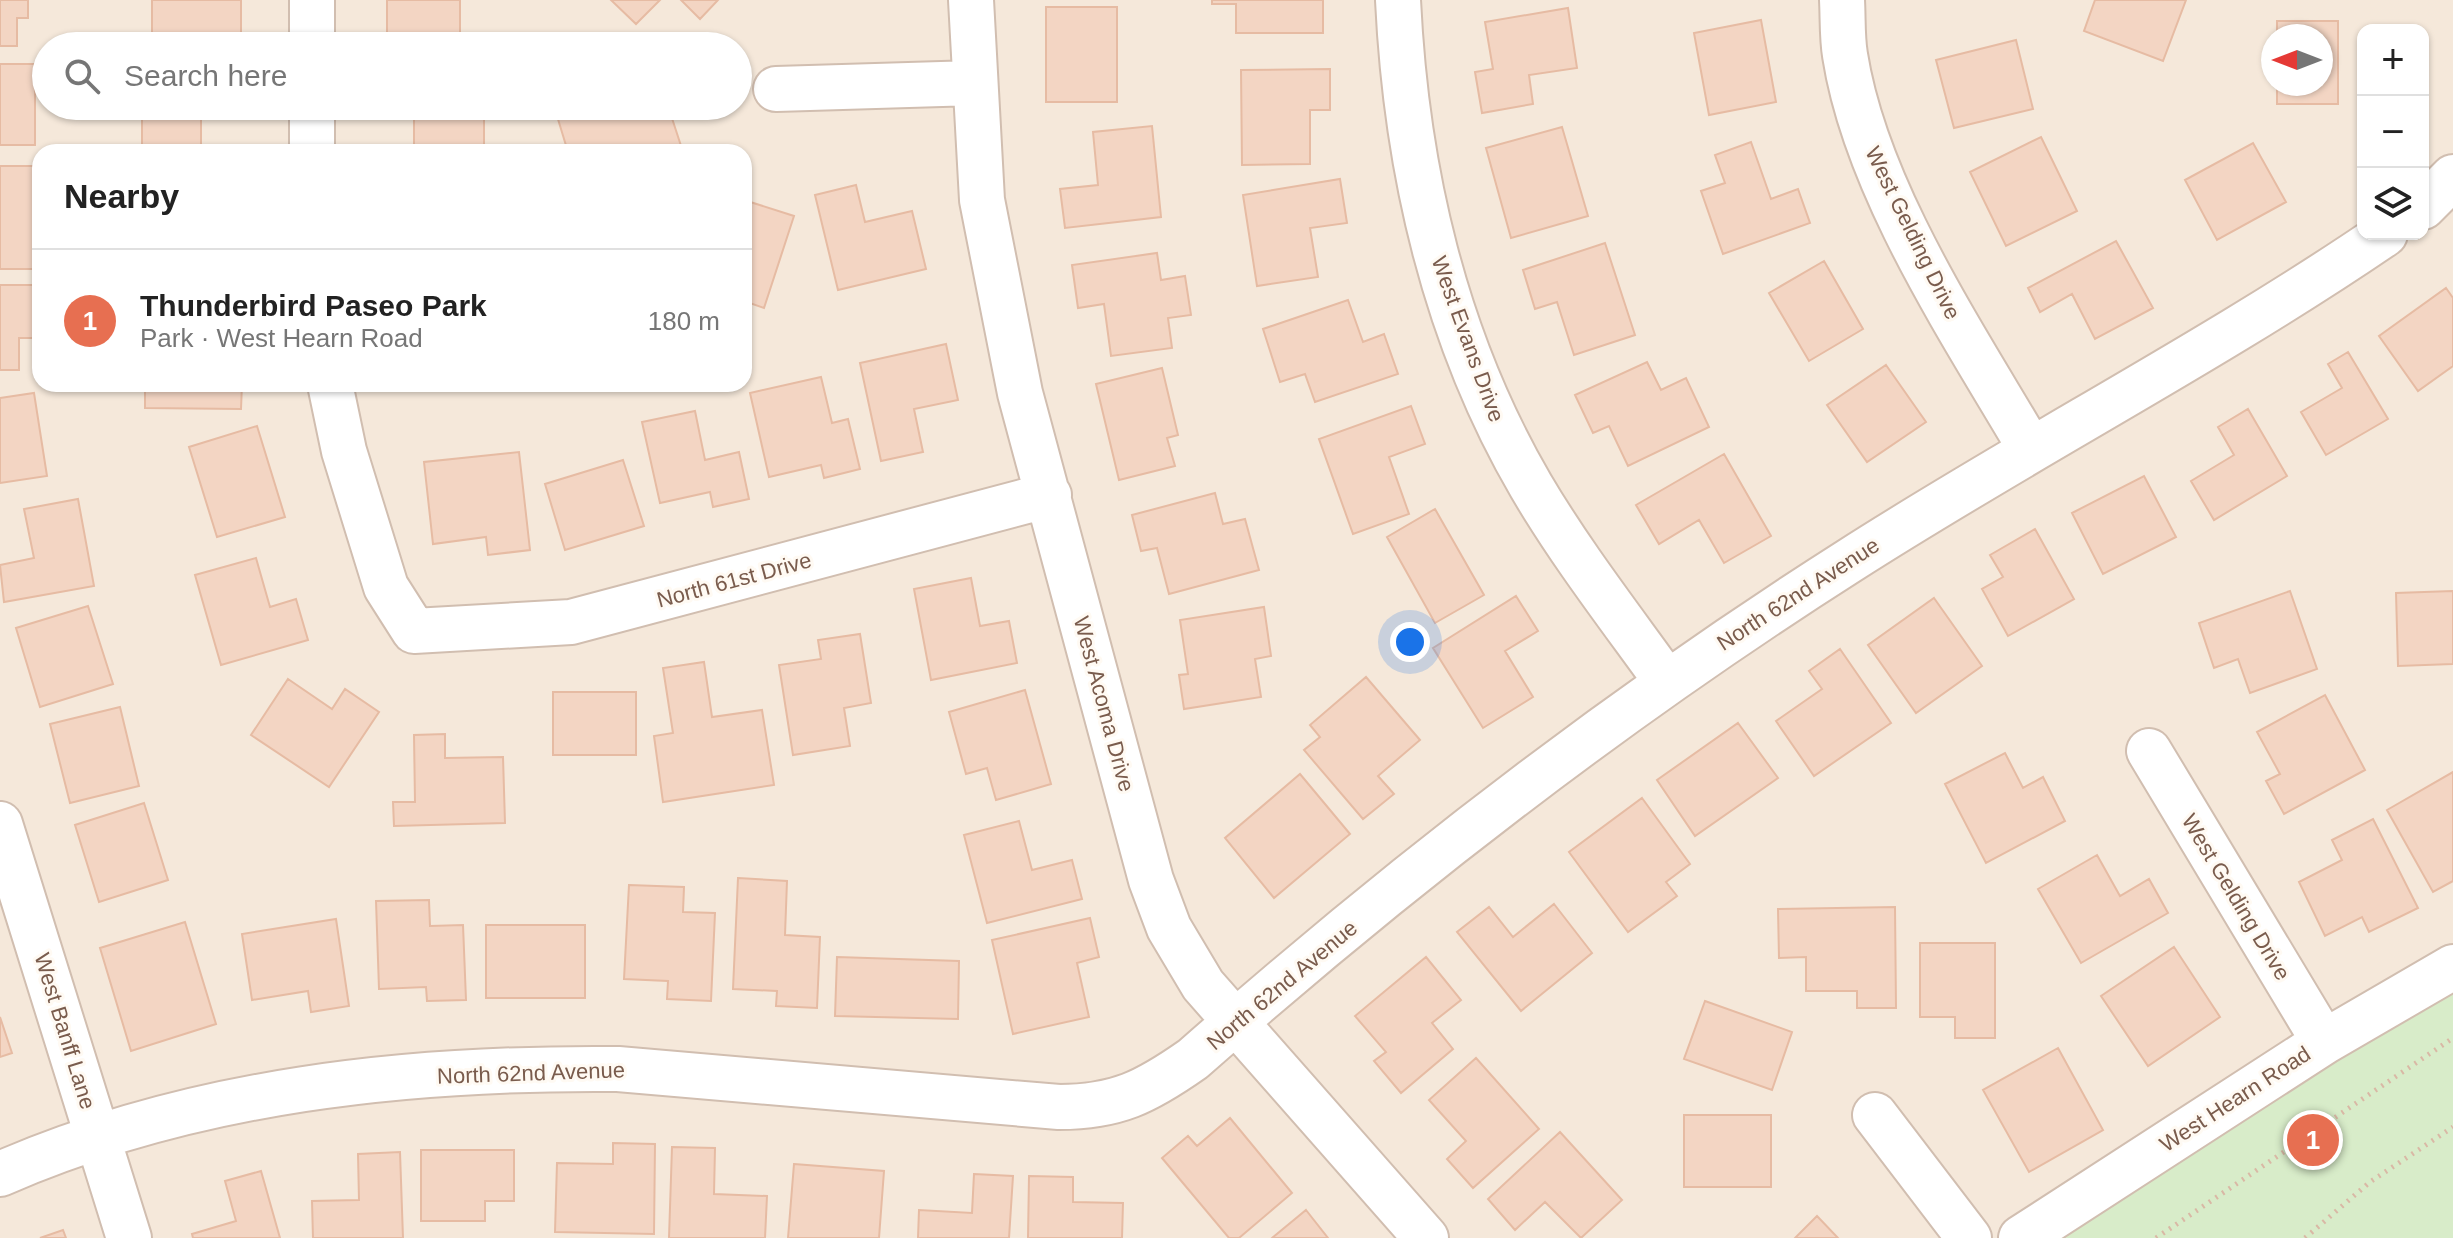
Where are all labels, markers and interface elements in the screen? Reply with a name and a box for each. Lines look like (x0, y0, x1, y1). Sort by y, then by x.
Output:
north arrow (2261, 24, 2333, 96)
map controls (2357, 24, 2429, 240)
button: + (2357, 24, 2429, 96)
search box (32, 32, 752, 120)
icon: search (60, 54, 104, 98)
text: Search here (124, 59, 287, 92)
button: − (2357, 96, 2429, 168)
street label: West Gelding Drive (1860, 143, 1966, 323)
button: layers (2357, 168, 2429, 240)
text: Nearby (64, 177, 179, 215)
street label: West Evans Drive (1426, 253, 1510, 425)
text: Thunderbird Paseo Park (140, 289, 487, 322)
text: 1 (83, 306, 97, 336)
text: 180 m (648, 306, 720, 336)
text: Park · West Hearn Road (140, 323, 423, 353)
street label: North 62nd Avenue (1712, 532, 1884, 656)
street label: North 61st Drive (654, 547, 814, 613)
street label: West Acoma Drive (1069, 614, 1139, 794)
your location (1390, 622, 1430, 662)
street label: West Gelding Drive (2177, 810, 2295, 984)
street label: North 62nd Avenue (1202, 915, 1362, 1055)
street label: West Banff Lane (29, 950, 101, 1112)
street label: West Hearn Road (2155, 1041, 2315, 1157)
street label: North 62nd Avenue (437, 1057, 625, 1089)
pin: 1 (2287, 1110, 2339, 1170)

